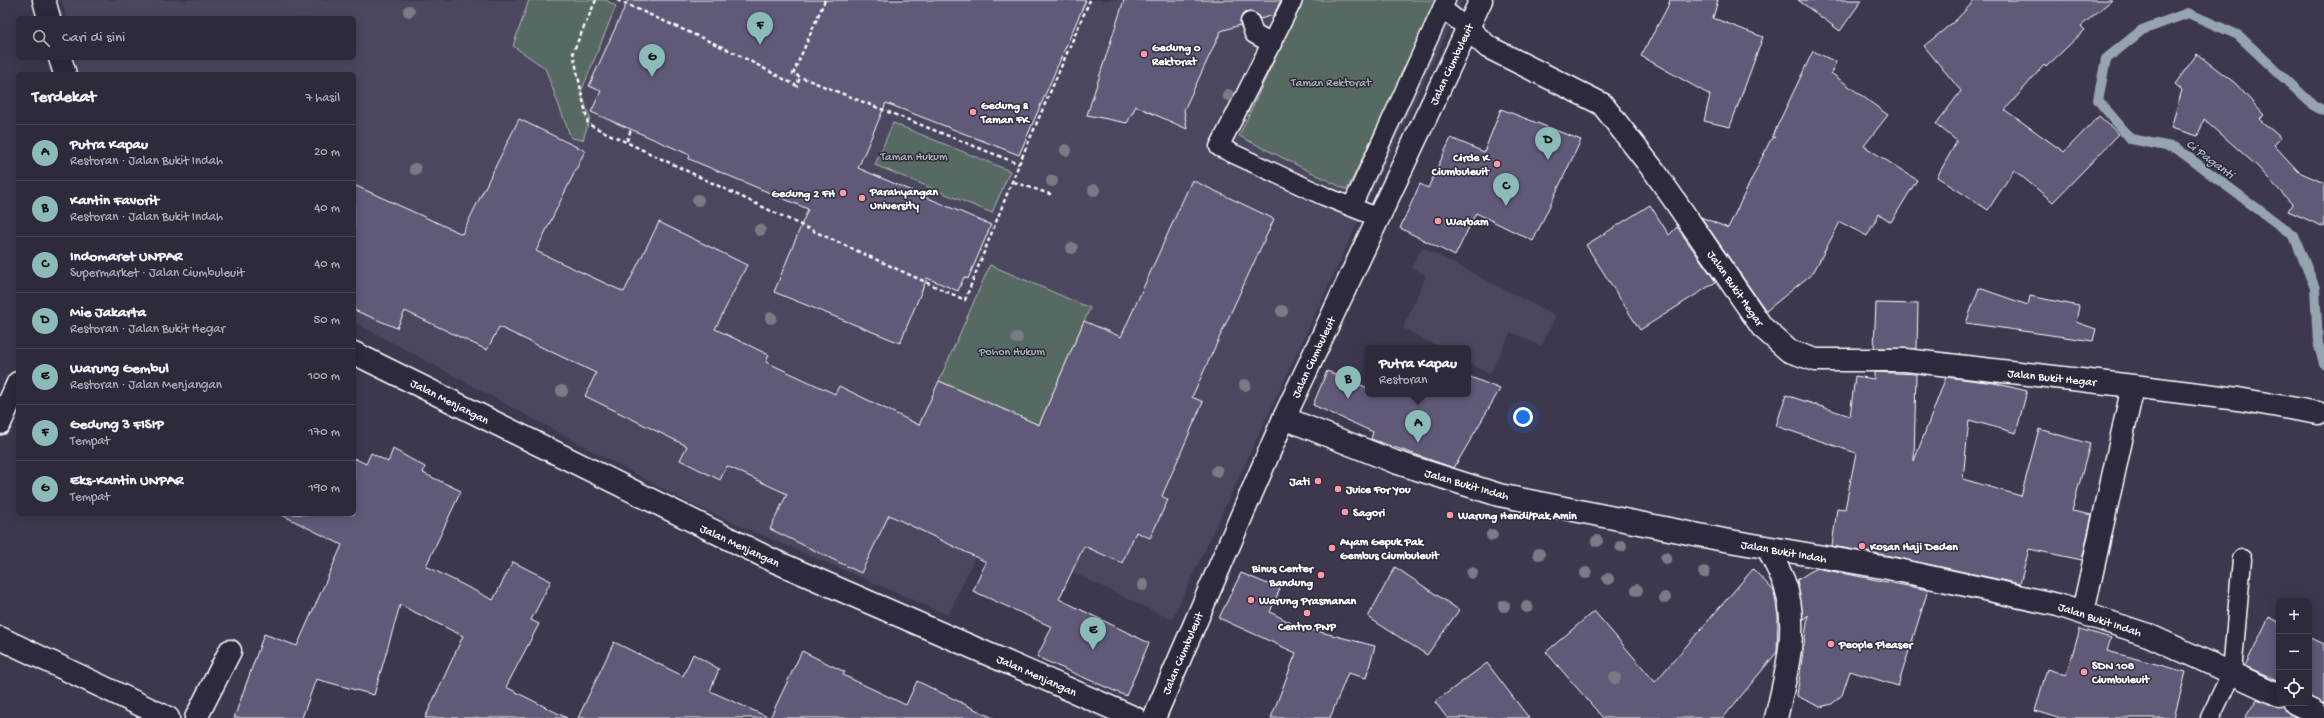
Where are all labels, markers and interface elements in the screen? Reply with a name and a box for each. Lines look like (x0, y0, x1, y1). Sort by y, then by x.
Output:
pin: F (747, 12, 773, 45)
search box (16, 16, 356, 60)
street label: Jalan Ciumbuleuit (1428, 21, 1478, 108)
icon: search (30, 27, 52, 49)
text: Cari di sini (62, 29, 125, 47)
place label: Gedung 0 Rektorat (1151, 42, 1201, 70)
pin: G (639, 44, 665, 77)
marker: Gedung 0 Rektorat (1139, 49, 1149, 59)
park label: Taman Rektorat (1290, 77, 1372, 91)
text: Terdekat (32, 88, 96, 108)
text: 7 hasil (305, 91, 340, 106)
place label: Gedung & Taman FK (980, 100, 1030, 128)
marker: Gedung & Taman FK (968, 107, 978, 117)
pin: D (1535, 127, 1561, 160)
text: Putra Kapau (70, 136, 148, 154)
water label: Ci Paganti (2183, 137, 2238, 184)
text: A (41, 145, 49, 160)
text: 20 m (314, 145, 340, 160)
park label: Taman Hukum (880, 151, 948, 165)
place label: Circle K Ciumbuleuit (1431, 152, 1490, 180)
text: Restoran · Jalan Bukit Indah (70, 154, 223, 169)
marker: Circle K Ciumbuleuit (1492, 159, 1502, 169)
pin: C (1493, 173, 1519, 206)
place label: Parahyangan University (869, 186, 938, 214)
place label: Gedung 2 FH (771, 188, 836, 202)
marker: Gedung 2 FH (838, 188, 848, 198)
text: Kantin Favorit (70, 192, 159, 210)
marker: Parahyangan University (857, 193, 867, 203)
text: B (42, 201, 48, 216)
text: 40 m (314, 201, 340, 216)
text: Restoran · Jalan Bukit Indah (70, 210, 223, 225)
marker: Warbam (1433, 216, 1443, 226)
place label: Warbam (1445, 216, 1489, 230)
text: Indomaret UNPAR (70, 248, 182, 266)
street label: Jalan Bukit Hegar (1703, 249, 1767, 331)
text: C (41, 257, 49, 272)
text: 40 m (314, 257, 340, 272)
text: Supermarket · Jalan Ciumbuleuit (70, 266, 244, 281)
text: Mie Jakarta (70, 304, 146, 322)
text: D (41, 313, 49, 328)
text: 50 m (313, 313, 340, 328)
street label: Jalan Ciumbuleuit (1290, 314, 1340, 401)
text: Restoran · Jalan Bukit Hegar (70, 322, 225, 337)
popup (1365, 345, 1471, 397)
park label: Pohon Hukum (978, 346, 1046, 360)
text: Putra Kapau (1379, 355, 1457, 373)
text: Warung Gembul (70, 360, 169, 378)
pin: B (1335, 366, 1361, 399)
street label: Jalan Bukit Hegar (2007, 367, 2099, 391)
text: E (41, 369, 49, 384)
text: 100 m (308, 369, 340, 384)
text: Restoran (1379, 373, 1427, 388)
street label: Jalan Menjangan (408, 377, 491, 429)
text: Restoran · Jalan Menjangan (70, 378, 222, 393)
your location (1513, 407, 1533, 427)
pin: A (1405, 410, 1431, 443)
text: Gedung 3 FISIP (70, 416, 164, 434)
text: F (42, 425, 48, 440)
text: 170 m (308, 425, 340, 440)
text: Tempat (70, 434, 110, 449)
street label: Jalan Bukit Indah (1423, 467, 1511, 505)
text: Eks-Kantin UNPAR (70, 472, 183, 490)
place label: Jati (1288, 476, 1310, 490)
marker: Jati (1313, 476, 1323, 486)
text: G (41, 481, 49, 496)
text: 190 m (309, 481, 340, 496)
marker: Juice For You (1333, 484, 1343, 494)
place label: Juice For You (1345, 484, 1411, 498)
text: Tempat (70, 490, 110, 505)
marker: Sagori (1340, 507, 1350, 517)
place label: Sagori (1353, 507, 1386, 521)
marker: Warung Hendi/Pak Amin (1445, 510, 1455, 520)
place label: Warung Hendi/Pak Amin (1457, 510, 1577, 524)
street label: Jalan Menjangan (697, 522, 781, 571)
place label: Ayam Gepuk Pak Gembus Ciumbuleuit (1339, 536, 1440, 564)
street label: Jalan Bukit Indah (1740, 539, 1828, 568)
marker: Kosan Haji Deden (1857, 541, 1867, 551)
place label: Kosan Haji Deden (1869, 541, 1958, 555)
marker: Ayam Gepuk Pak Gembus Ciumbuleuit (1327, 543, 1337, 553)
place label: Binus Center Bandung (1251, 563, 1315, 591)
marker: Binus Center Bandung (1316, 570, 1326, 580)
marker: Warung Prasmanan (1246, 595, 1256, 605)
place label: Warung Prasmanan (1258, 595, 1357, 609)
map controls (2276, 598, 2312, 706)
button: + (2276, 598, 2312, 634)
street label: Jalan Bukit Indah (2056, 601, 2143, 641)
marker: Centro PNP (1302, 608, 1312, 618)
street label: Jalan Ciumbuleuit (1160, 610, 1208, 697)
pin: E (1080, 617, 1106, 650)
place label: Centro PNP (1277, 621, 1336, 635)
button: − (2276, 634, 2312, 670)
marker: People Pleaser (1826, 639, 1836, 649)
place label: People Pleaser (1838, 639, 1914, 653)
street label: Jalan Menjangan (994, 653, 1079, 701)
place label: SDN 108 Ciumbuleuit (2091, 660, 2150, 688)
marker: SDN 108 Ciumbuleuit (2079, 667, 2089, 677)
button: locate (2276, 670, 2312, 706)

